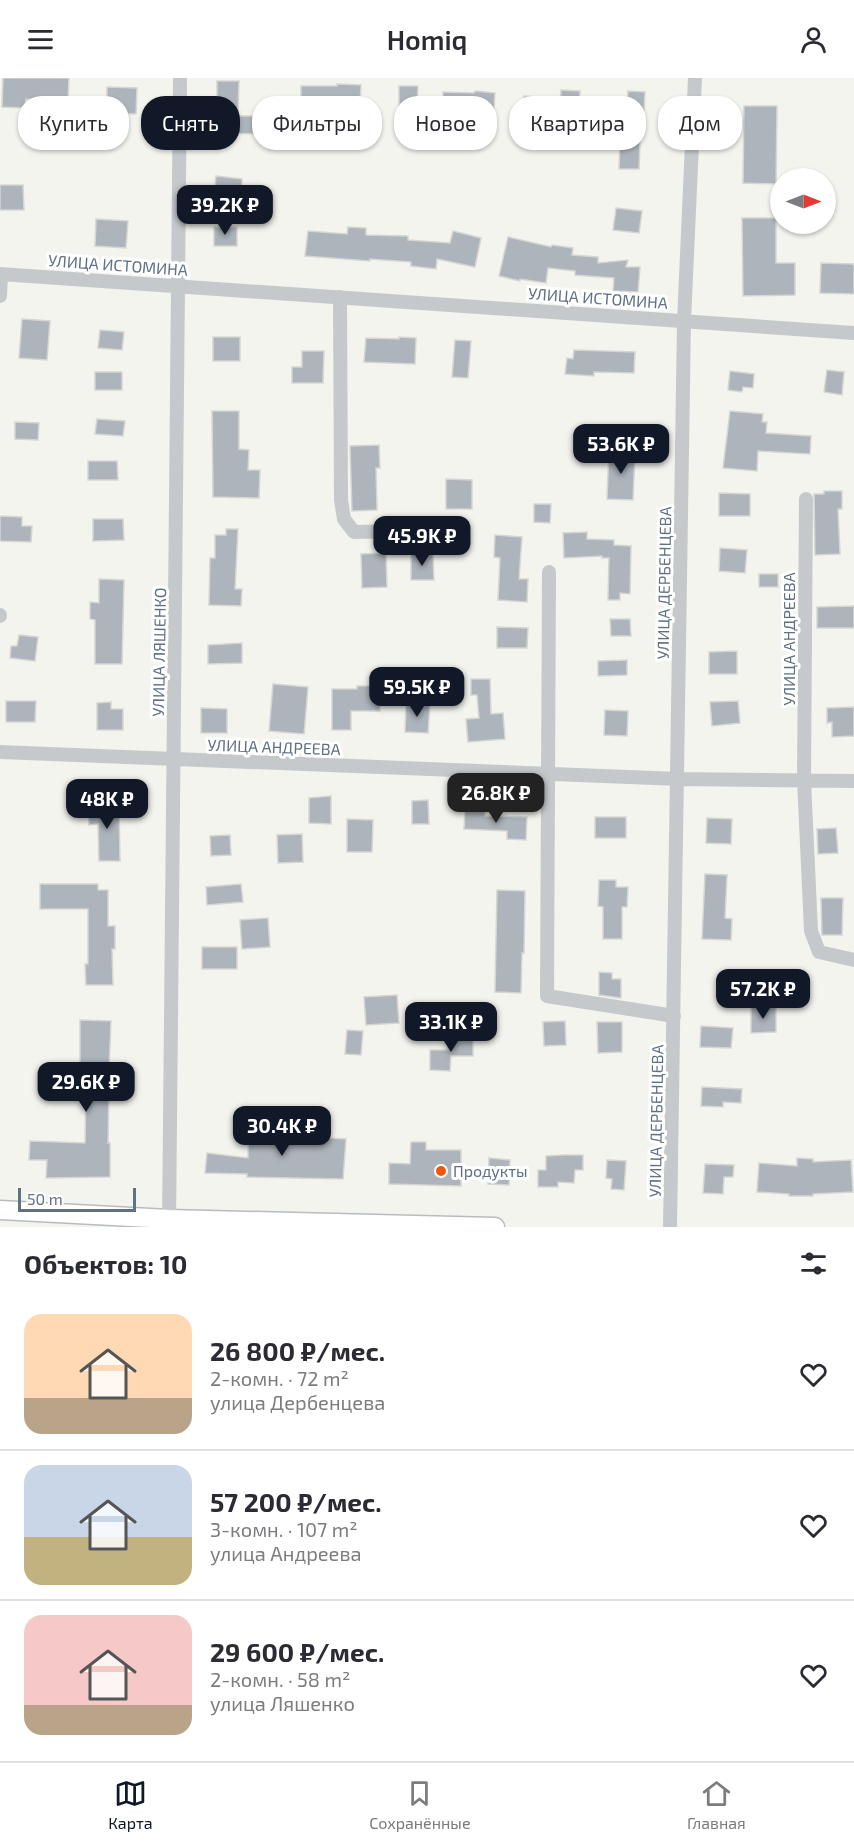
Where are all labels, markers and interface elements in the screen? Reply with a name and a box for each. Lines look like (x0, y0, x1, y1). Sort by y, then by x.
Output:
icon: menu (24, 23, 57, 56)
text: Homiq (387, 23, 467, 55)
icon: person (797, 23, 830, 56)
chip: Купить (18, 96, 129, 150)
chip: Снять (141, 96, 240, 150)
chip: Фильтры (252, 96, 382, 150)
chip: Новое (394, 96, 497, 150)
chip: Квартира (509, 96, 646, 150)
chip: Дом (658, 96, 742, 150)
north arrow (770, 168, 836, 234)
map controls (770, 168, 836, 234)
pin: 39.2K ₽ (170, 185, 280, 236)
text: 39.2K ₽ (191, 192, 259, 216)
street label: УЛИЦА ИСТОМИНА (48, 250, 189, 279)
street label: УЛИЦА ИСТОМИНА (528, 283, 669, 312)
pin: 53.6K ₽ (566, 424, 676, 475)
text: 53.6K ₽ (587, 431, 655, 455)
street label: УЛИЦА ДЕРБЕНЦЕВА (653, 506, 674, 660)
pin: 45.9K ₽ (367, 516, 477, 567)
text: 45.9K ₽ (387, 523, 457, 547)
street label: УЛИЦА АНДРЕЕВА (779, 572, 798, 706)
street label: УЛИЦА ЛЯШЕНКО (148, 587, 169, 717)
pin: 59.5K ₽ (362, 667, 472, 718)
text: 59.5K ₽ (383, 674, 451, 698)
street label: УЛИЦА АНДРЕЕВА (207, 735, 341, 758)
pin: 26.8K ₽ (441, 773, 551, 824)
pin: 48K ₽ (65, 779, 149, 830)
text: 26.8K ₽ (461, 780, 531, 804)
text: 48K ₽ (80, 786, 134, 810)
pin: 57.2K ₽ (708, 969, 818, 1020)
text: 57.2K ₽ (730, 976, 796, 1000)
pin: 33.1K ₽ (396, 1002, 506, 1053)
text: 33.1K ₽ (419, 1009, 483, 1033)
street label: УЛИЦА ДЕРБЕНЦЕВА (645, 1044, 666, 1198)
pin: 29.6K ₽ (31, 1062, 141, 1113)
text: 29.6K ₽ (52, 1069, 120, 1093)
pin: 30.4K ₽ (227, 1106, 337, 1157)
text: 30.4K ₽ (247, 1113, 317, 1137)
place label: Продукты (453, 1161, 528, 1181)
marker: Продукты (434, 1164, 448, 1178)
scale bar (18, 1185, 136, 1212)
text: 50 m (27, 1189, 63, 1208)
icon: filters (797, 1247, 830, 1280)
text: Объектов: 10 (24, 1248, 187, 1279)
text: 26 800 ₽/мес. (210, 1335, 385, 1366)
icon: home (72, 1338, 144, 1410)
icon: heart (797, 1358, 830, 1391)
text: 2-комн. · 72 m² (210, 1366, 349, 1390)
text: улица Дербенцева (210, 1390, 385, 1414)
text: 57 200 ₽/мес. (210, 1486, 382, 1517)
icon: home (72, 1489, 144, 1561)
icon: heart (797, 1509, 830, 1542)
text: 3-комн. · 107 m² (210, 1517, 358, 1541)
text: улица Андреева (210, 1541, 362, 1565)
text: 29 600 ₽/мес. (210, 1636, 384, 1667)
icon: home (72, 1639, 144, 1711)
icon: heart (797, 1659, 830, 1692)
text: 2-комн. · 58 m² (210, 1667, 350, 1691)
text: улица Ляшенко (210, 1691, 355, 1715)
tab: Карта (108, 1777, 153, 1832)
tab: Сохранённые (369, 1777, 471, 1832)
tab: Главная (687, 1777, 746, 1832)

